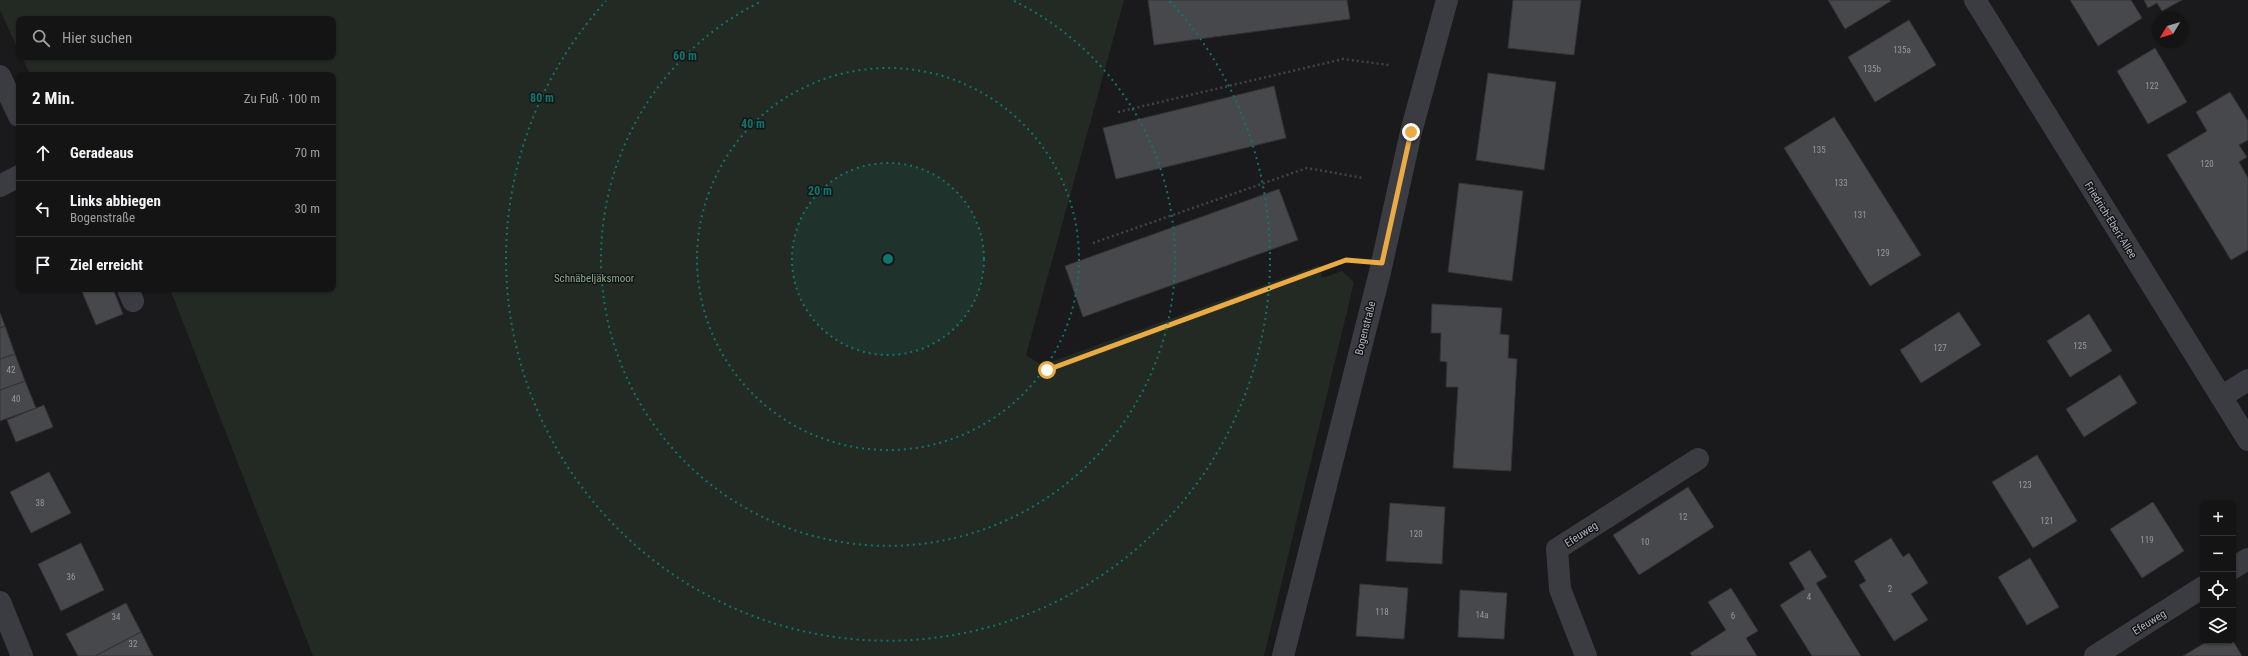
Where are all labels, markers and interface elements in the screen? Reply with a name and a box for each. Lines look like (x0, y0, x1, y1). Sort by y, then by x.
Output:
north arrow (2152, 12, 2188, 48)
search box (16, 16, 336, 60)
icon: search (30, 27, 52, 49)
text: Hier suchen (62, 29, 132, 47)
house number: 135a (1893, 45, 1911, 55)
text: 60 m (673, 49, 697, 63)
house number: 135b (1863, 64, 1881, 74)
house number: 122 (2145, 81, 2159, 91)
text: 2 Min. (32, 88, 75, 108)
text: Zu Fuß · 100 m (244, 91, 320, 106)
text: 80 m (530, 91, 554, 105)
text: 40 m (741, 117, 765, 131)
route end (1402, 123, 1420, 141)
icon: ahead (32, 142, 54, 164)
text: Geradeaus (70, 144, 134, 162)
text: 70 m (294, 145, 320, 160)
house number: 135 (1812, 145, 1826, 155)
house number: 120 (2200, 159, 2214, 169)
house number: 133 (1834, 178, 1848, 188)
street label: Friedrich-Ebert-Allee (2082, 180, 2139, 261)
text: 20 m (808, 184, 832, 198)
text: Links abbiegen (70, 192, 161, 210)
icon: left (32, 198, 54, 220)
text: 30 m (294, 201, 320, 216)
text: Bogenstraße (70, 210, 135, 225)
house number: 131 (1853, 210, 1867, 220)
house number: 129 (1876, 248, 1890, 258)
centre of rings (881, 252, 895, 266)
icon: arrive (32, 254, 54, 276)
text: Ziel erreicht (70, 256, 143, 274)
park label: Schnäbeljäksmoor (554, 272, 635, 285)
street label: Bogenstraße (1353, 300, 1378, 356)
house number: 125 (2073, 341, 2087, 351)
house number: 127 (1933, 343, 1947, 353)
route start (1038, 361, 1056, 379)
house number: 42 (7, 365, 16, 375)
house number: 40 (12, 394, 20, 404)
house number: 123 (2018, 480, 2032, 490)
house number: 38 (36, 498, 44, 508)
map controls (2200, 500, 2236, 644)
button: + (2200, 500, 2236, 536)
house number: 12 (1679, 512, 1688, 522)
house number: 121 (2040, 516, 2054, 526)
street label: Efeuweg (1562, 519, 1600, 550)
house number: 120 (1409, 529, 1423, 539)
house number: 119 (2140, 535, 2154, 545)
button: − (2200, 536, 2236, 572)
house number: 10 (1641, 537, 1649, 547)
house number: 36 (67, 572, 75, 582)
button: locate (2200, 572, 2236, 608)
house number: 2 (1888, 584, 1893, 594)
house number: 4 (1807, 592, 1812, 602)
house number: 118 (1375, 607, 1389, 617)
street label: Efeuweg (2130, 607, 2168, 638)
button: layers (2200, 608, 2236, 644)
house number: 14a (1475, 610, 1489, 620)
house number: 6 (1731, 611, 1735, 621)
house number: 34 (112, 612, 121, 622)
house number: 32 (129, 639, 138, 649)

